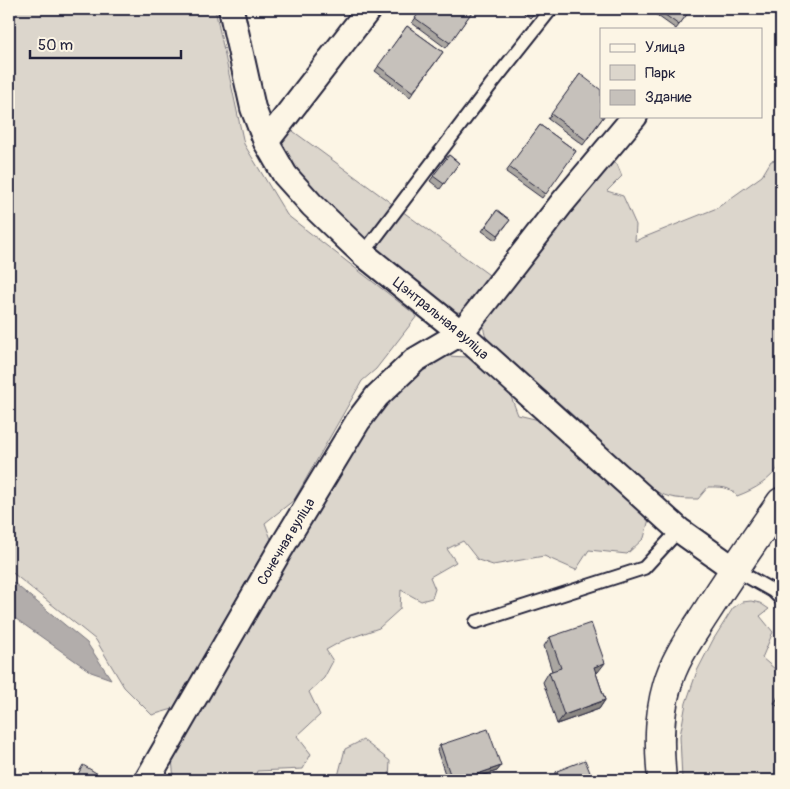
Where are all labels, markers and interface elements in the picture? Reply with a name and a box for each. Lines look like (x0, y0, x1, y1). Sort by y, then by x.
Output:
scale bar (30, 28, 181, 60)
legend (600, 28, 762, 118)
text: 50 m (38, 36, 73, 55)
text: Улица (645, 38, 685, 57)
text: Парк (645, 64, 676, 83)
text: Здание (645, 88, 692, 107)
street label: Цэнтральная вуліца (390, 273, 493, 363)
street label: Сонечная вуліца (253, 495, 318, 588)

